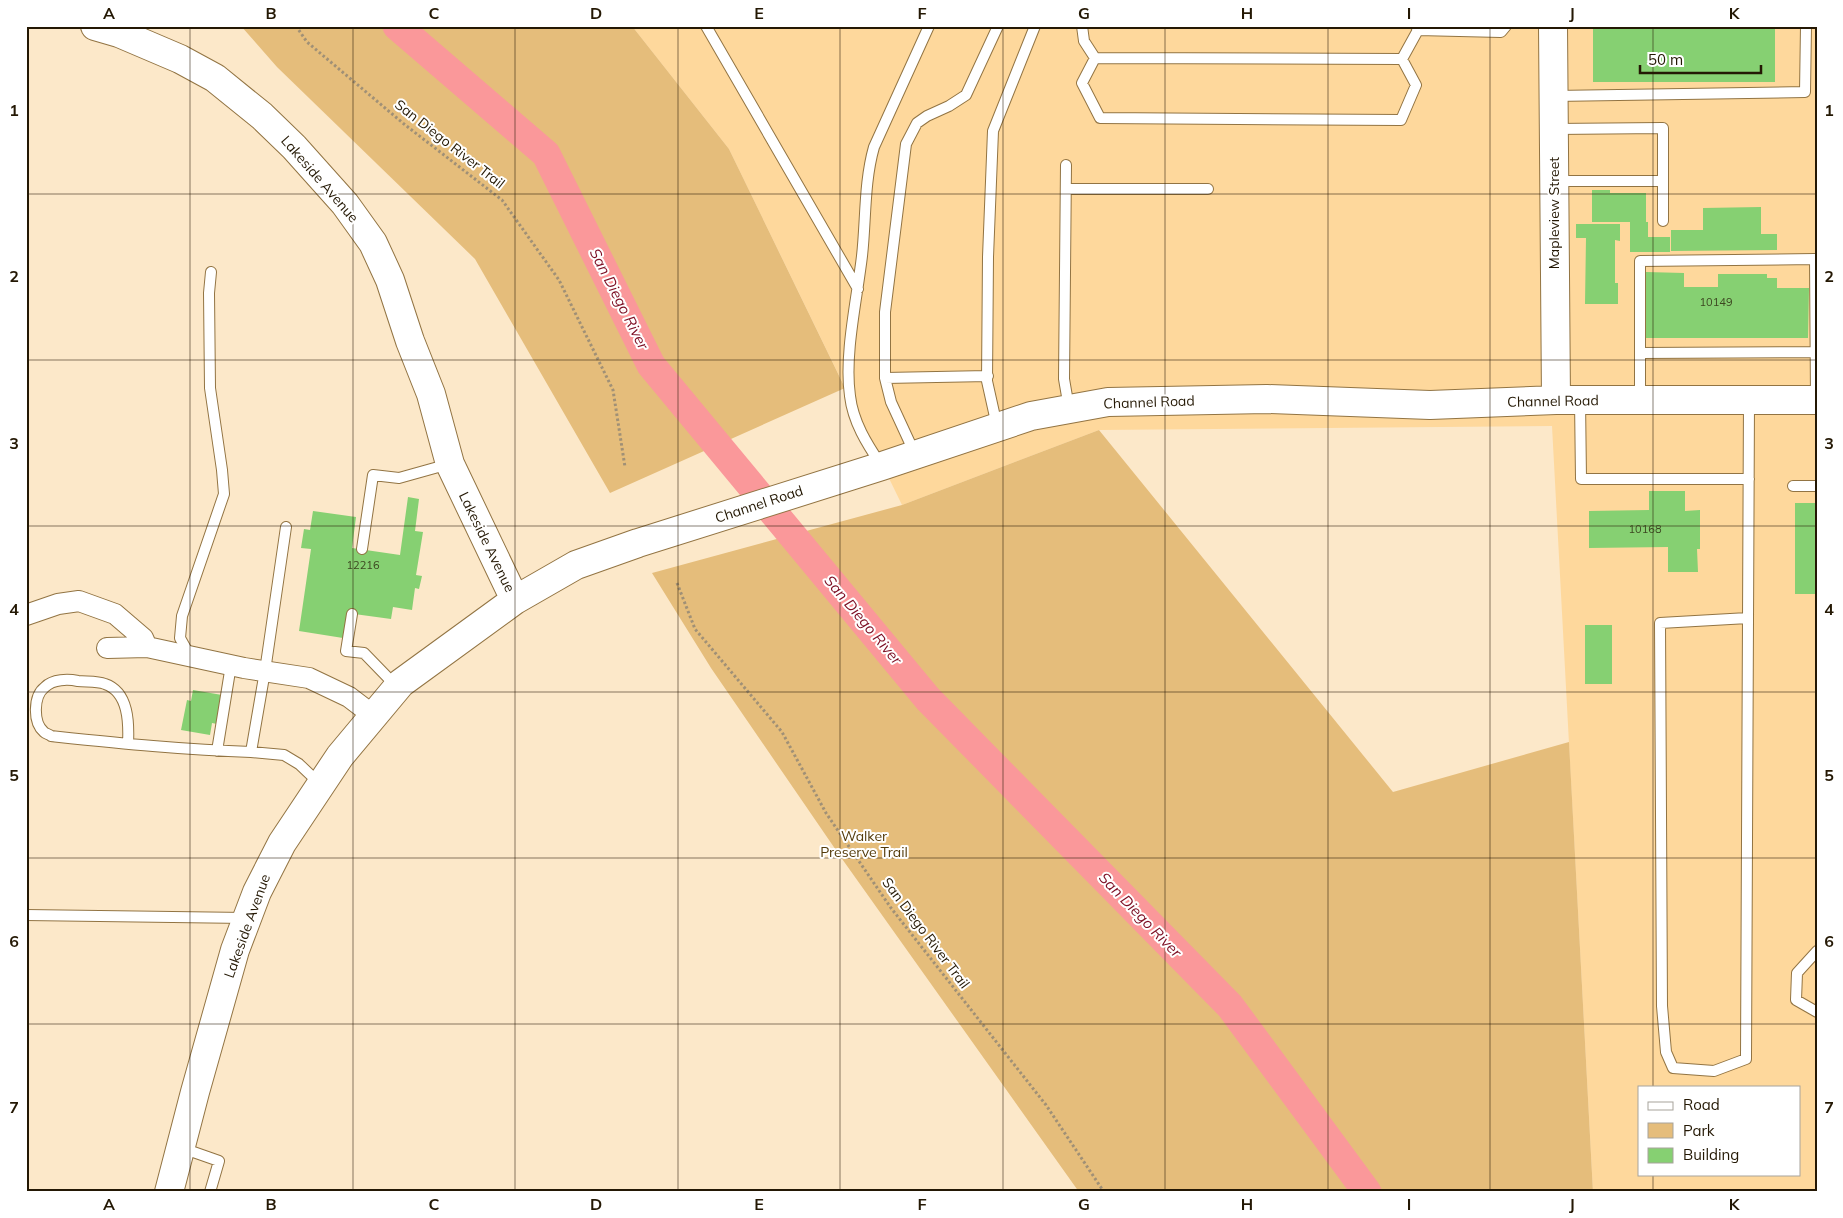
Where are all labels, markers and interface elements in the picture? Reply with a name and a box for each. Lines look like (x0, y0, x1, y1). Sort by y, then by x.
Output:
text: A (103, 3, 115, 23)
text: B (265, 3, 277, 23)
text: C (429, 3, 440, 23)
text: D (590, 3, 602, 23)
text: E (754, 3, 764, 23)
text: F (917, 3, 927, 23)
text: G (1078, 3, 1090, 23)
text: H (1241, 3, 1253, 23)
text: I (1407, 3, 1411, 23)
text: J (1569, 3, 1575, 23)
text: K (1729, 3, 1741, 23)
scale bar (1640, 42, 1762, 74)
text: 50 m (1648, 50, 1683, 69)
street label: San Diego River Trail (391, 95, 509, 193)
text: 1 (9, 100, 19, 120)
text: 1 (1824, 100, 1834, 120)
street label: Lakeside Avenue (277, 132, 363, 226)
street label: Mapleview Street (1545, 157, 1563, 269)
water label: San Diego River (586, 245, 653, 353)
text: 2 (9, 266, 19, 286)
text: 2 (1824, 266, 1834, 286)
house number: 10149 (1700, 295, 1733, 309)
street label: Channel Road (1103, 391, 1195, 413)
street label: Channel Road (1507, 391, 1599, 411)
text: 3 (9, 433, 19, 453)
text: 3 (1824, 433, 1834, 453)
street label: Channel Road (713, 481, 805, 527)
street label: Lakeside Avenue (455, 489, 519, 595)
house number: 10168 (1629, 522, 1662, 536)
house number: 12216 (347, 558, 380, 572)
water label: San Diego River (820, 571, 907, 669)
text: 4 (9, 599, 19, 619)
text: 4 (1824, 599, 1834, 619)
text: 5 (9, 765, 19, 785)
text: 5 (1824, 765, 1834, 785)
park label: Walker Preserve Trail (820, 827, 908, 861)
water label: San Diego River (1095, 868, 1186, 962)
street label: Lakeside Avenue (220, 872, 274, 980)
street label: San Diego River Trail (878, 874, 974, 992)
text: 6 (9, 931, 19, 951)
text: 6 (1824, 931, 1834, 951)
legend (1638, 1086, 1800, 1176)
text: Road (1683, 1095, 1720, 1114)
text: 7 (9, 1097, 19, 1117)
text: 7 (1824, 1097, 1834, 1117)
text: Park (1683, 1121, 1715, 1140)
text: Building (1683, 1145, 1739, 1164)
text: A (103, 1194, 115, 1214)
text: B (265, 1194, 277, 1214)
text: C (429, 1194, 440, 1214)
text: D (590, 1194, 602, 1214)
text: E (754, 1194, 764, 1214)
text: F (917, 1194, 927, 1214)
text: G (1078, 1194, 1090, 1214)
text: H (1241, 1194, 1253, 1214)
text: I (1407, 1194, 1411, 1214)
text: J (1569, 1194, 1575, 1214)
text: K (1729, 1194, 1741, 1214)

